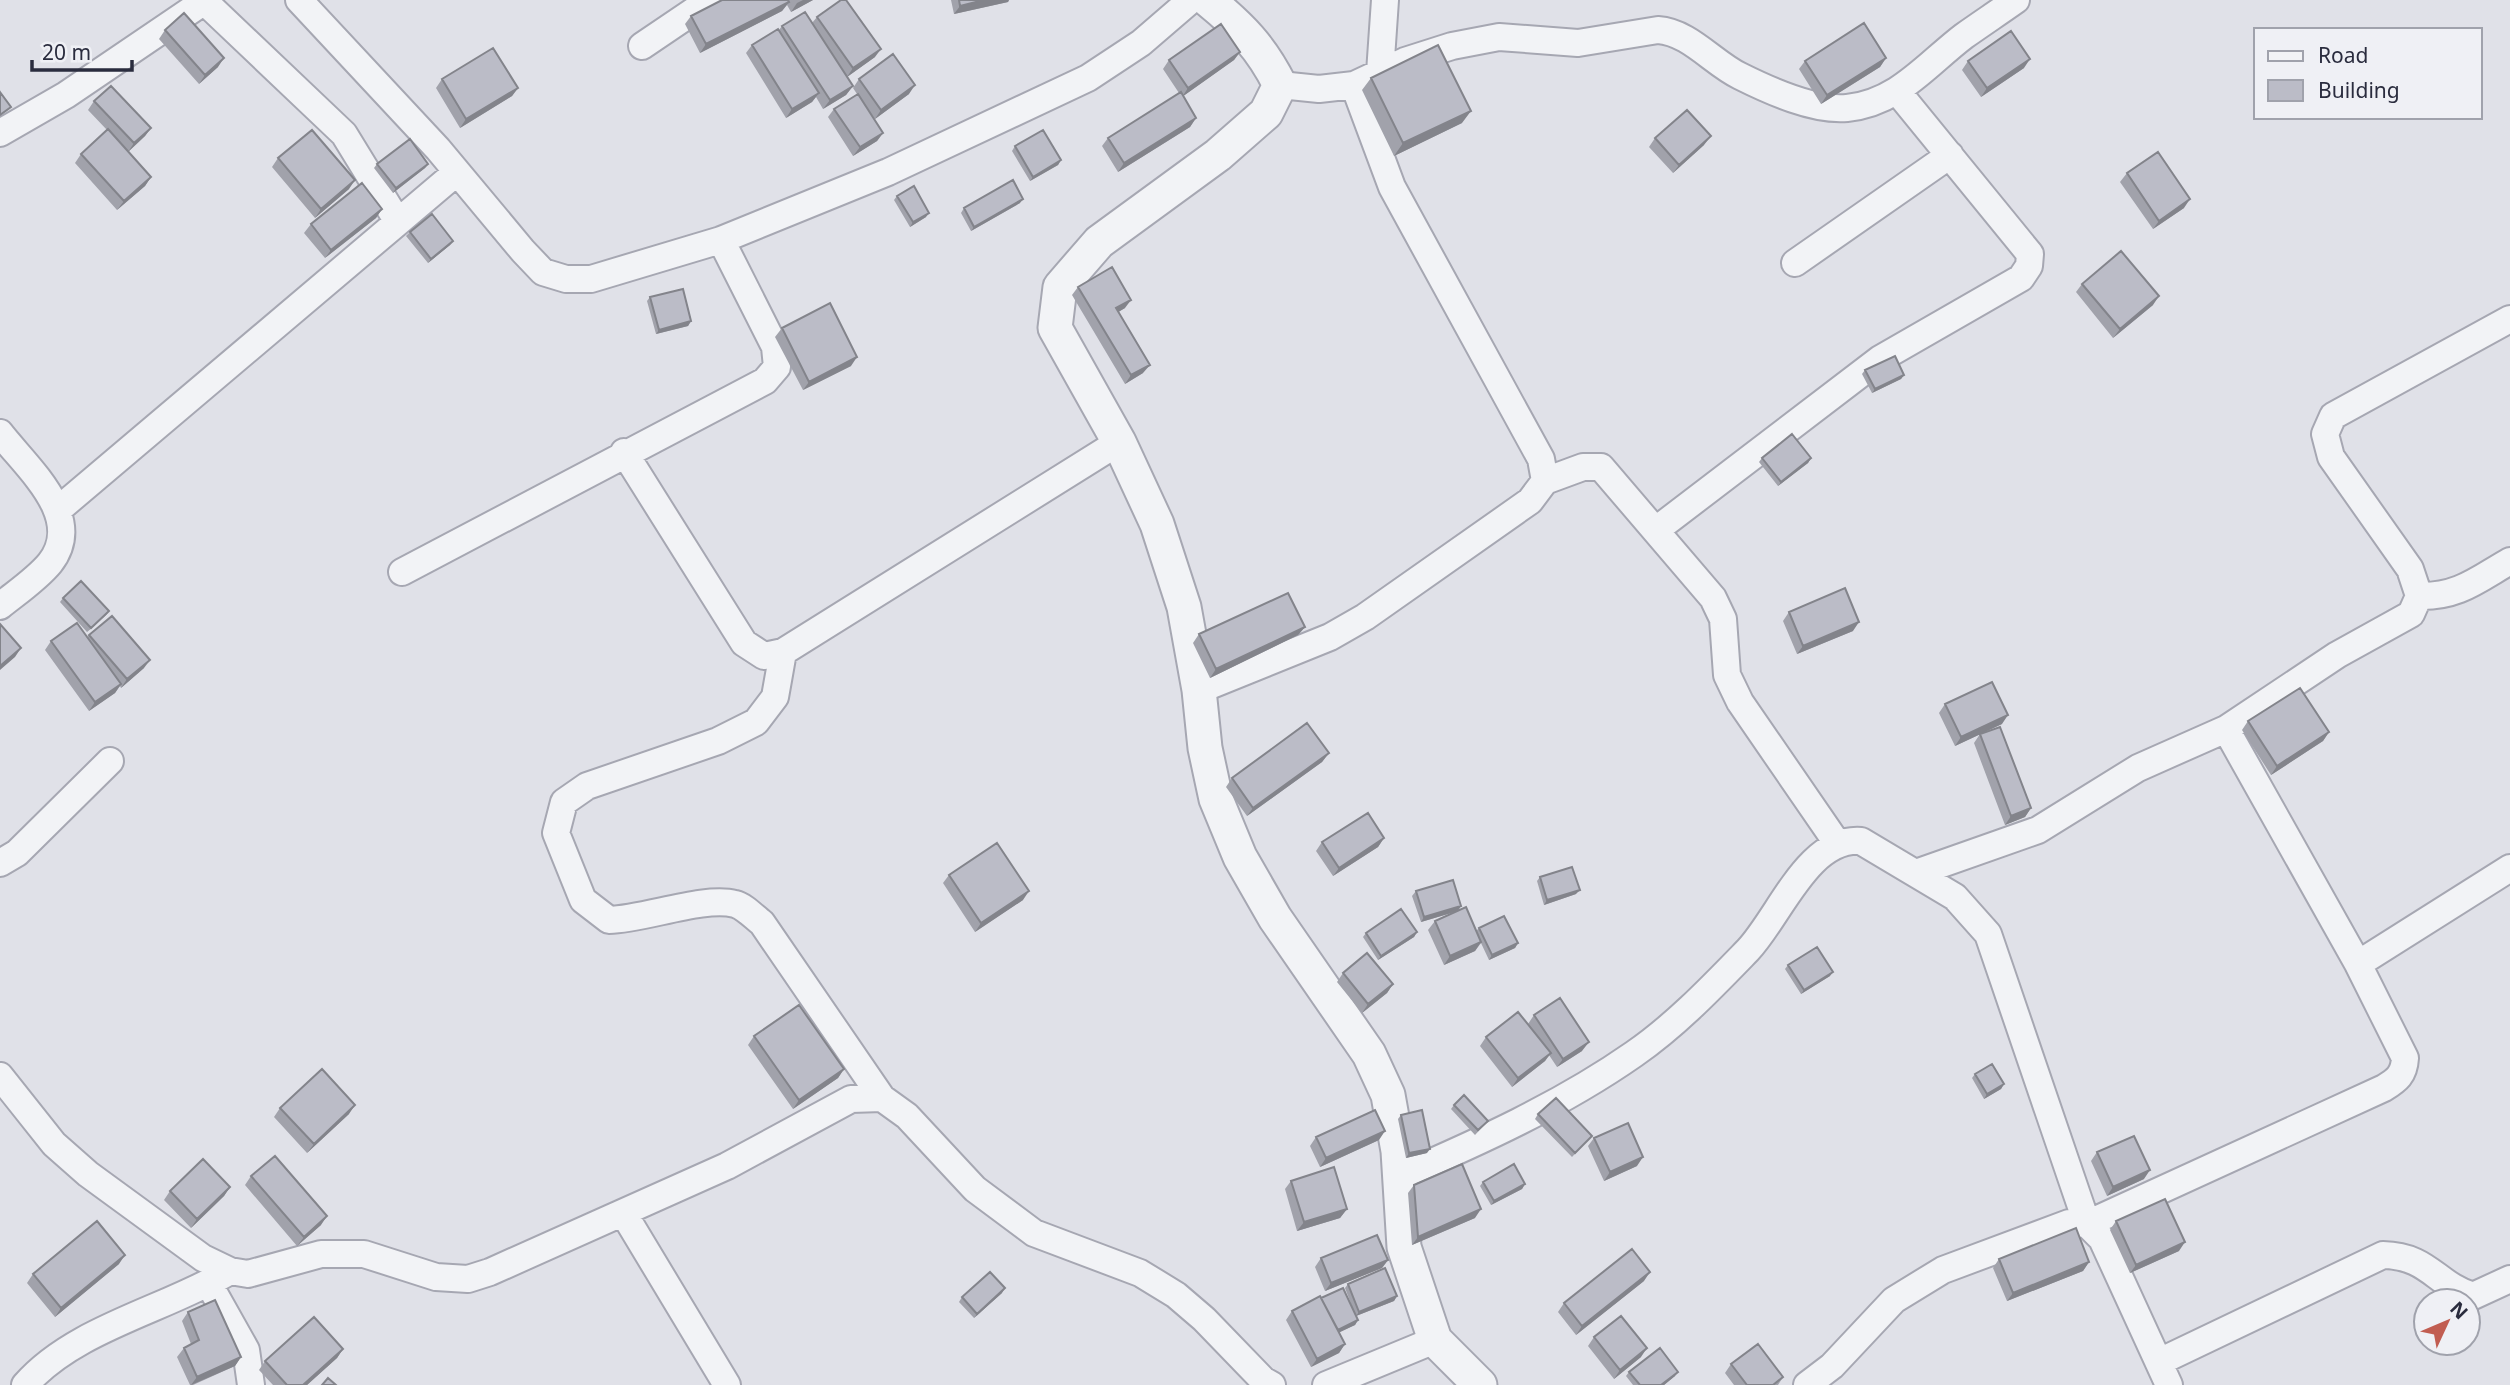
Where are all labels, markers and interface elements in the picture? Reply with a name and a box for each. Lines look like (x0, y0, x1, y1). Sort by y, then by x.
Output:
scale bar (32, 28, 131, 72)
legend (2254, 28, 2482, 119)
text: 20 m (42, 38, 91, 66)
text: Road (2318, 41, 2368, 69)
text: Building (2318, 76, 2400, 104)
north arrow (2412, 1287, 2482, 1357)
text: N (2445, 1296, 2474, 1325)

